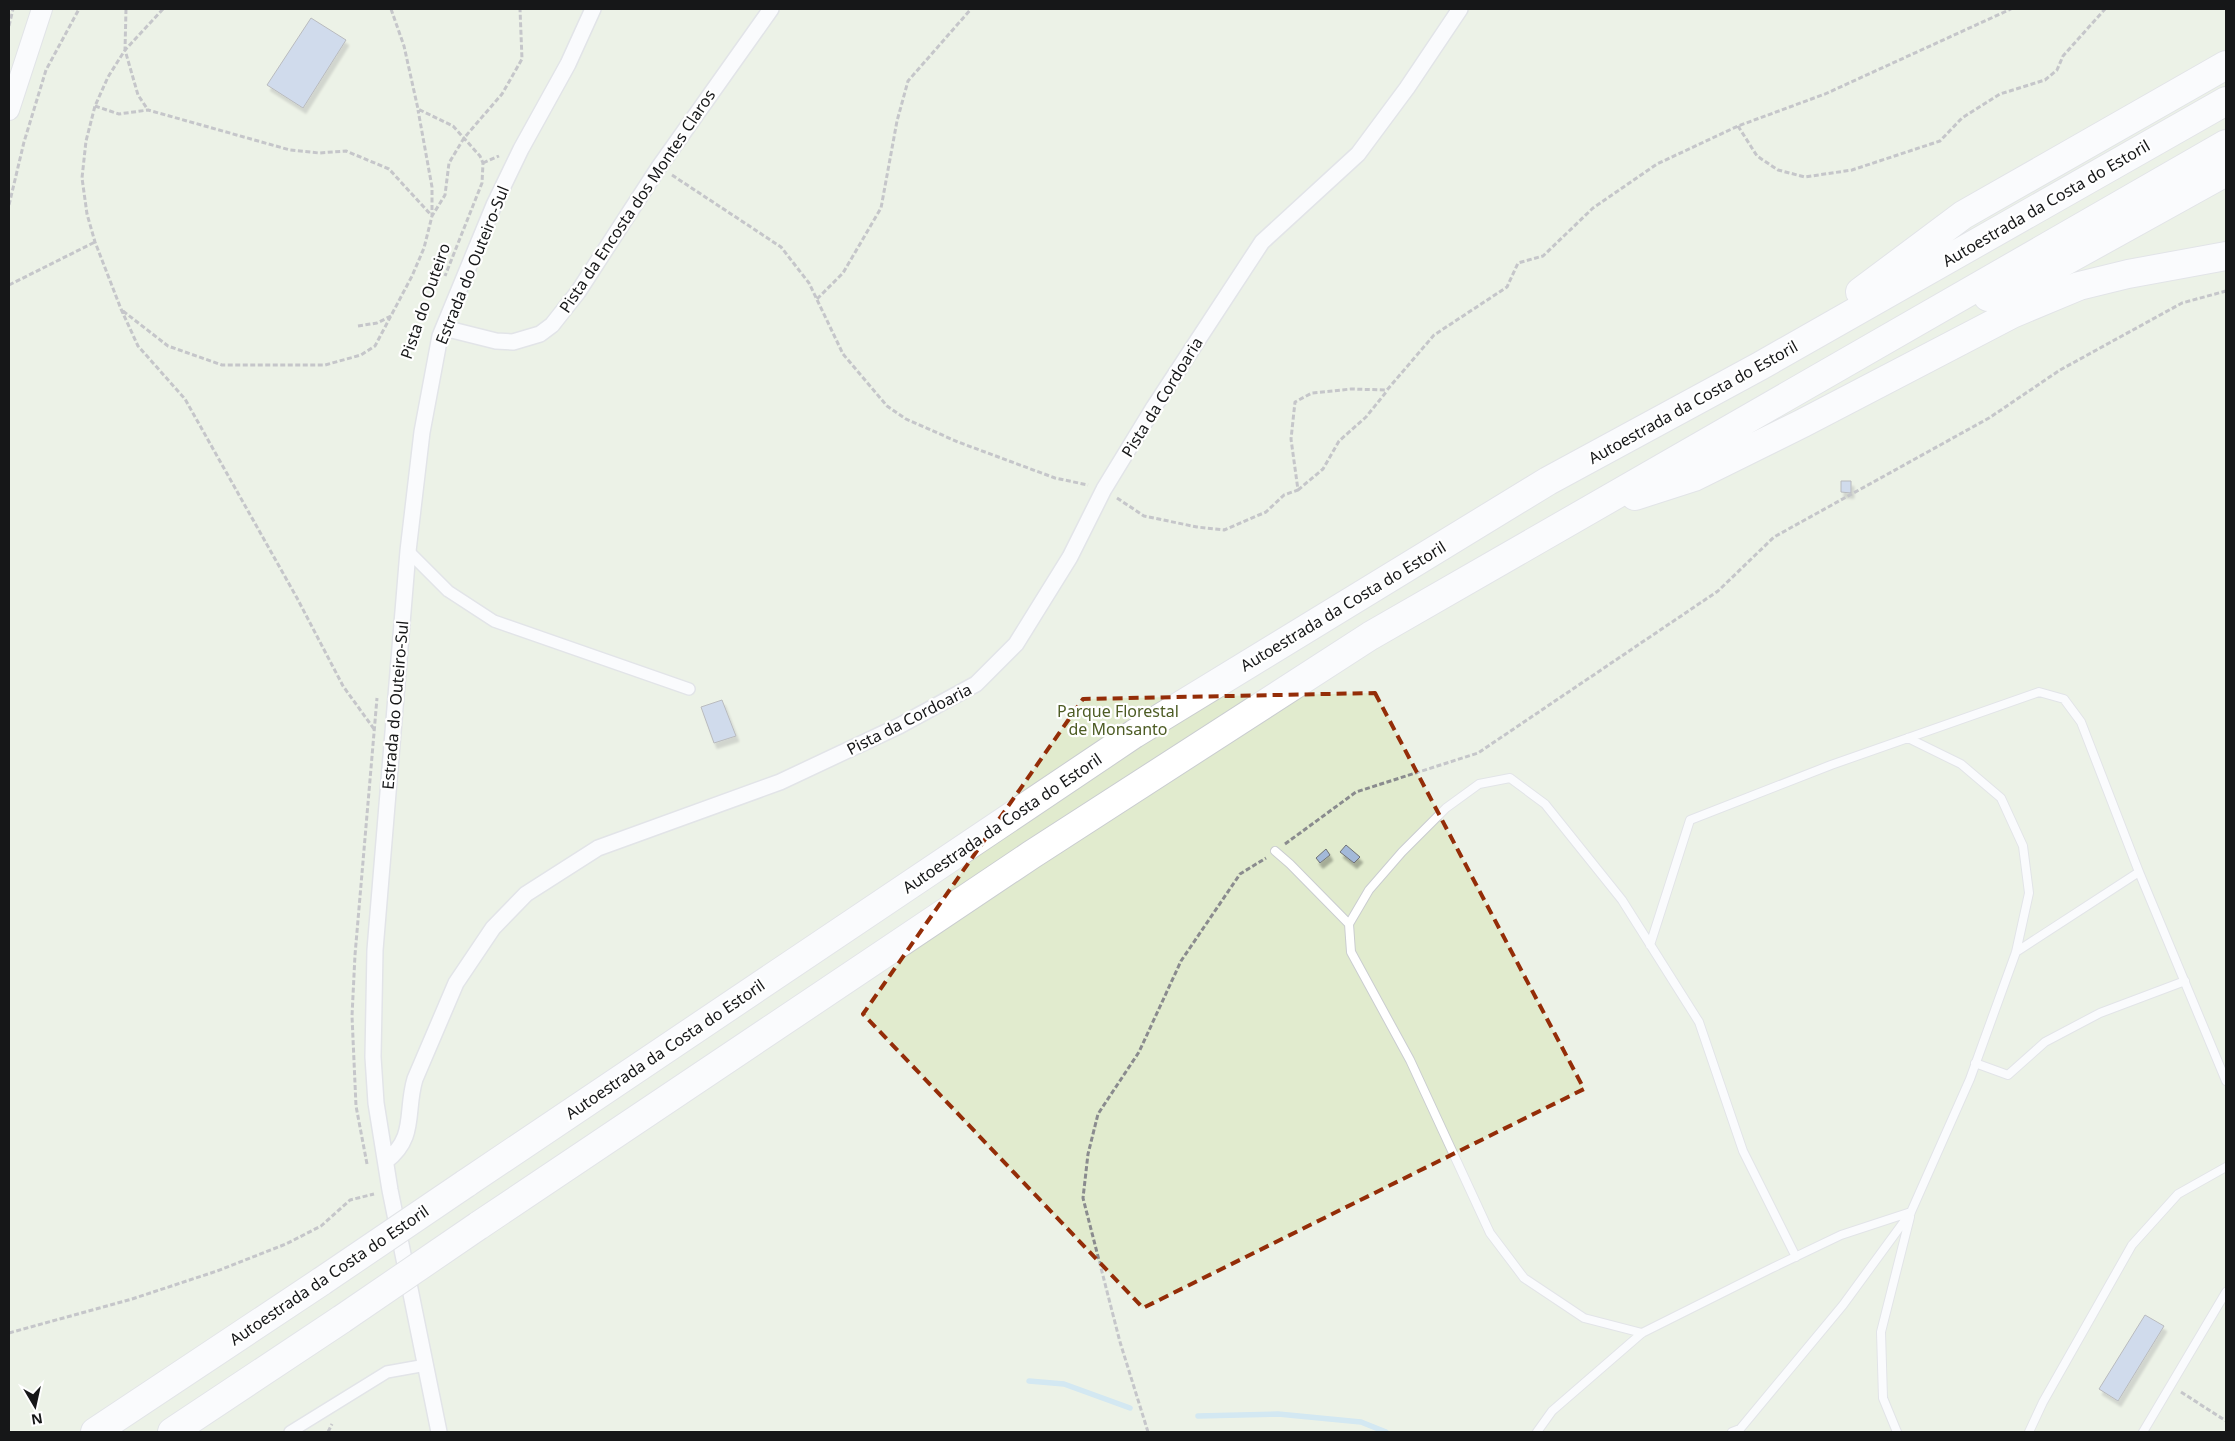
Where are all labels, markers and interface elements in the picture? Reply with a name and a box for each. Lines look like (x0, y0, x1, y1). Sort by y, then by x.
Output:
street label: Pista da Encosta dos Montes Claros (554, 85, 720, 317)
street label: Autoestrada da Costa do Estoril (1938, 134, 2154, 272)
street label: Estrada do Outeiro-Sul (430, 182, 514, 348)
street label: Pista do Outeiro (395, 240, 455, 362)
street label: Pista da Cordoaria (1116, 333, 1208, 461)
street label: Autoestrada da Costa do Estoril (1584, 335, 1802, 469)
street label: Autoestrada da Costa do Estoril (1236, 536, 1450, 676)
street label: Estrada do Outeiro-Sul (377, 620, 413, 790)
street label: Pista da Cordoaria (843, 678, 975, 760)
park label: Parque Florestal de Monsanto (1057, 700, 1179, 740)
street label: Autoestrada da Costa do Estoril (898, 748, 1106, 898)
street label: Autoestrada da Costa do Estoril (561, 974, 769, 1124)
street label: Autoestrada da Costa do Estoril (225, 1200, 433, 1350)
north arrow (10, 1381, 60, 1431)
text: N (30, 1409, 44, 1430)

